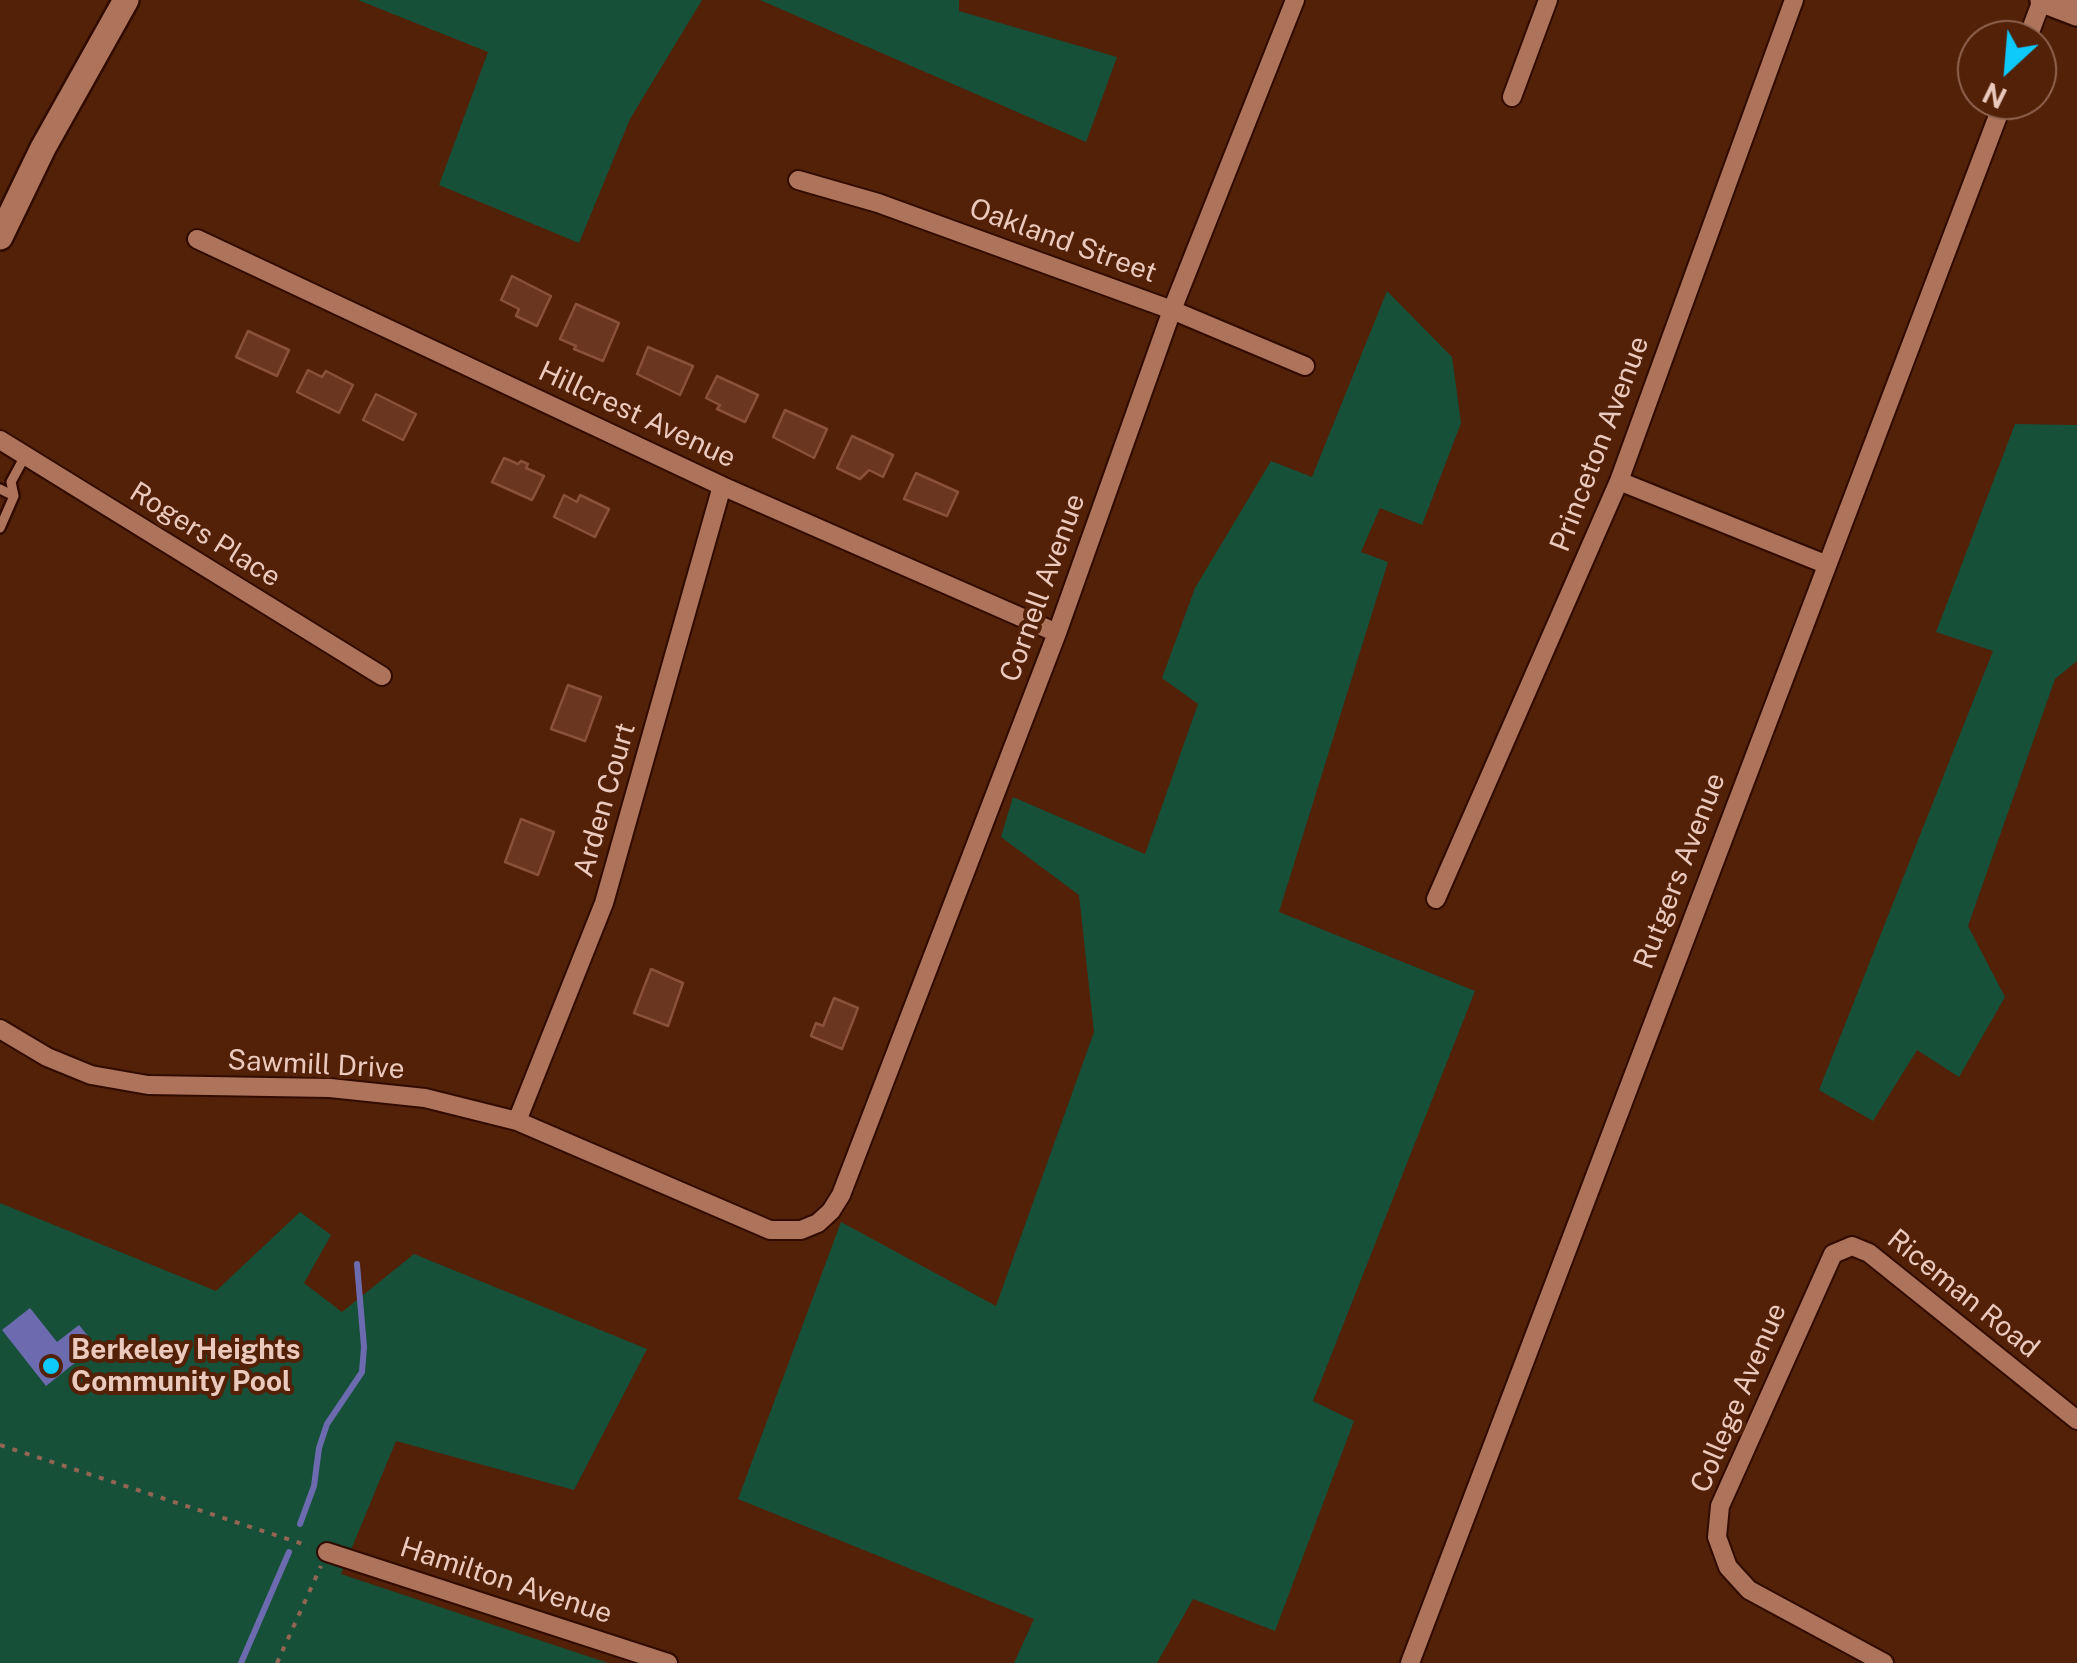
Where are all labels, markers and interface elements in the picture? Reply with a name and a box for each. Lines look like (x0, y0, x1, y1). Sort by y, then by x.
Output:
north arrow (1957, 20, 2057, 120)
text: N (1977, 76, 2012, 115)
street label: Oakland Street (965, 192, 1161, 290)
street label: Princeton Avenue (1543, 332, 1657, 556)
street label: Hillcrest Avenue (533, 355, 741, 475)
street label: Rogers Place (123, 475, 287, 595)
street label: Cornell Avenue (993, 489, 1093, 687)
street label: Arden Court (567, 719, 643, 881)
street label: Rutgers Avenue (1627, 768, 1733, 974)
street label: Sawmill Drive (227, 1044, 405, 1086)
street label: Riceman Road (1880, 1223, 2046, 1365)
street label: College Avenue (1684, 1298, 1794, 1498)
place label: Berkeley Heights Community Pool (71, 1333, 301, 1399)
marker: Berkeley Heights Community Pool (40, 1355, 62, 1377)
street label: Hamilton Avenue (396, 1531, 616, 1631)

